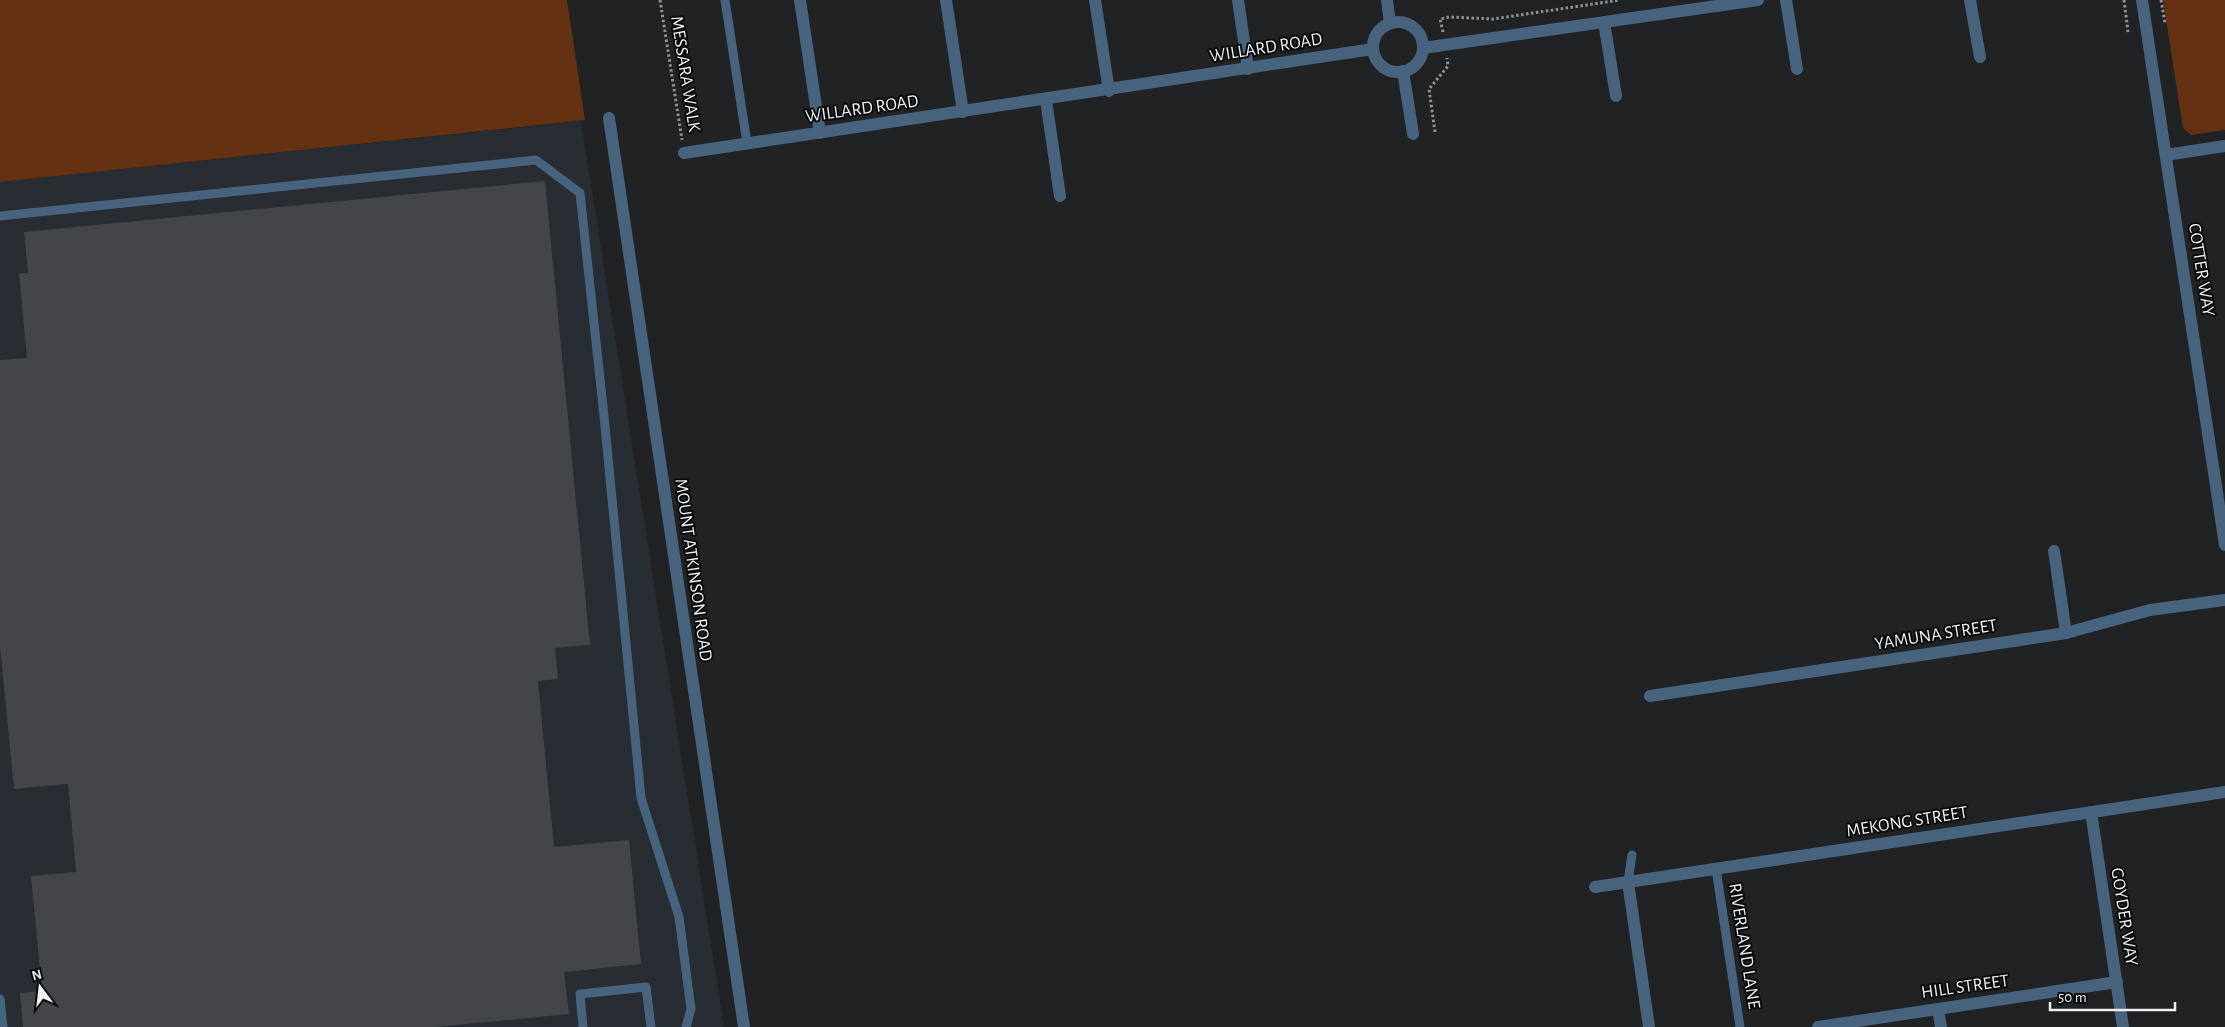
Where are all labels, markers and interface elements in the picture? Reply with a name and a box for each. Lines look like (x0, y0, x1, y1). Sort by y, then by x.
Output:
street label: MESSARA WALK (667, 15, 703, 133)
street label: WILLARD ROAD (1208, 30, 1324, 66)
street label: WILLARD ROAD (804, 92, 920, 126)
street label: COTTER WAY (2185, 222, 2217, 318)
street label: MOUNT ATKINSON ROAD (671, 478, 715, 662)
street label: YAMUNA STREET (1874, 616, 1999, 654)
street label: MEKONG STREET (1845, 803, 1969, 840)
street label: GOYDER WAY (2107, 867, 2141, 968)
street label: RIVERLAND LANE (1725, 882, 1763, 1010)
north arrow (15, 962, 65, 1012)
text: N (30, 967, 43, 983)
street label: HILL STREET (1920, 972, 2010, 1002)
scale bar (2050, 980, 2175, 1012)
text: 50 m (2058, 990, 2087, 1005)

